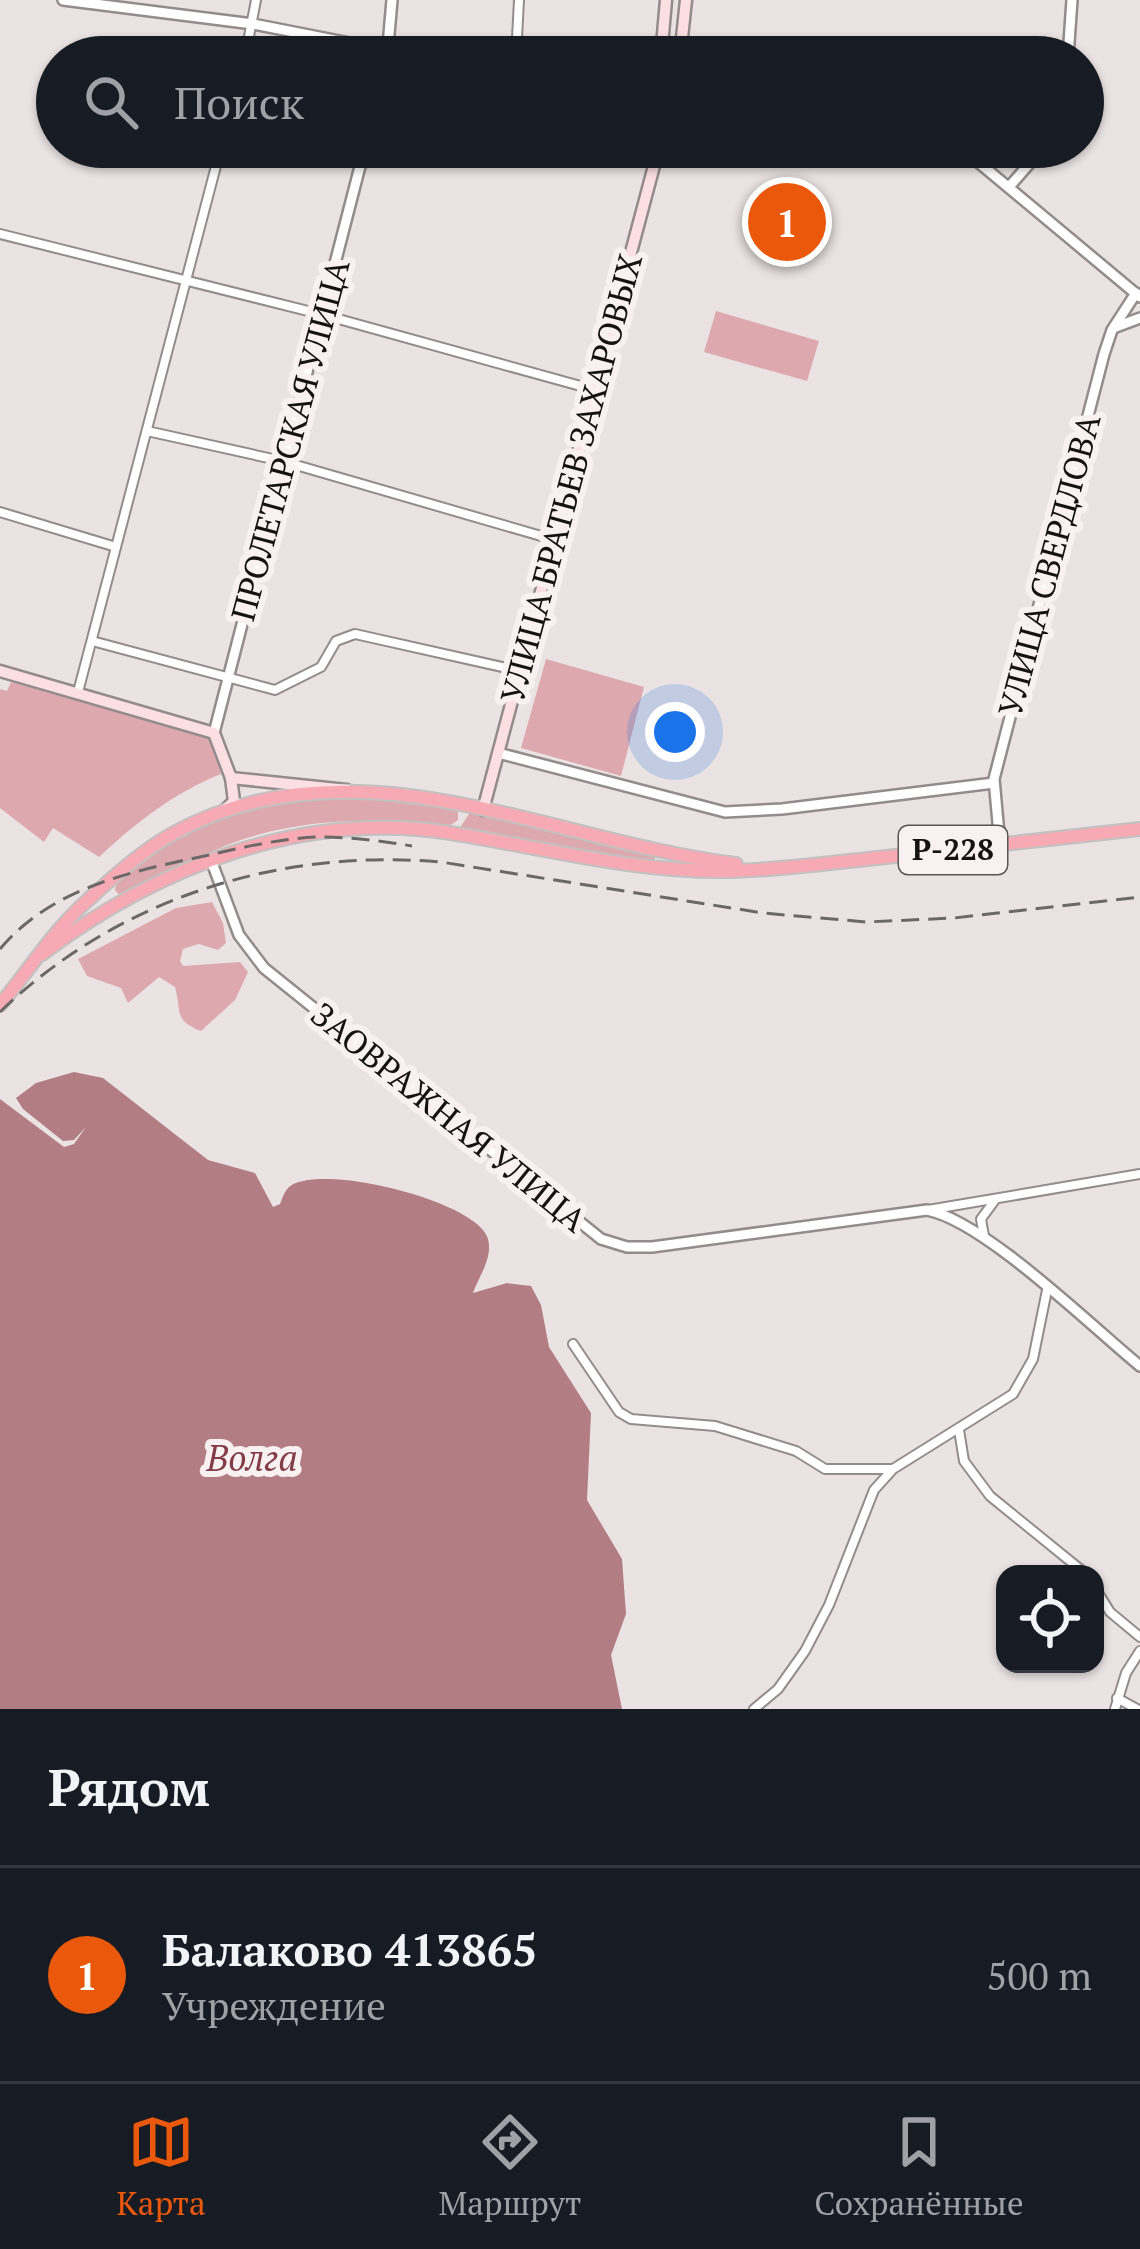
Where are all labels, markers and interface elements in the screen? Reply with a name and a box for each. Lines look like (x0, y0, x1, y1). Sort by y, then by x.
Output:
search box (36, 36, 1104, 168)
icon: search (78, 69, 144, 135)
text: Поиск (174, 72, 304, 132)
pin: 1 (748, 177, 826, 267)
street label: УЛИЦА БРАТЬЕВ ЗАХАРОВЫХ (490, 249, 651, 707)
street label: ПРОЛЕТАРСКАЯ УЛИЦА (221, 254, 359, 625)
street label: УЛИЦА СВЕРДЛОВА (988, 409, 1110, 720)
your location (645, 702, 705, 762)
road number: Р-228 (899, 826, 1007, 874)
street label: ЗАОВРАЖНАЯ УЛИЦА (303, 992, 596, 1241)
water label: Волга (205, 1434, 298, 1481)
map controls (996, 1565, 1104, 1673)
button: locate (996, 1565, 1104, 1673)
text: Рядом (48, 1753, 210, 1821)
text: Балаково 413865 (162, 1919, 538, 1979)
text: 1 (76, 1949, 98, 2001)
text: 500 m (987, 1949, 1092, 2001)
text: Учреждение (162, 1979, 386, 2031)
tab: Карта (116, 2109, 206, 2224)
tab: Маршрут (439, 2109, 581, 2224)
tab: Сохранённые (814, 2109, 1024, 2224)

